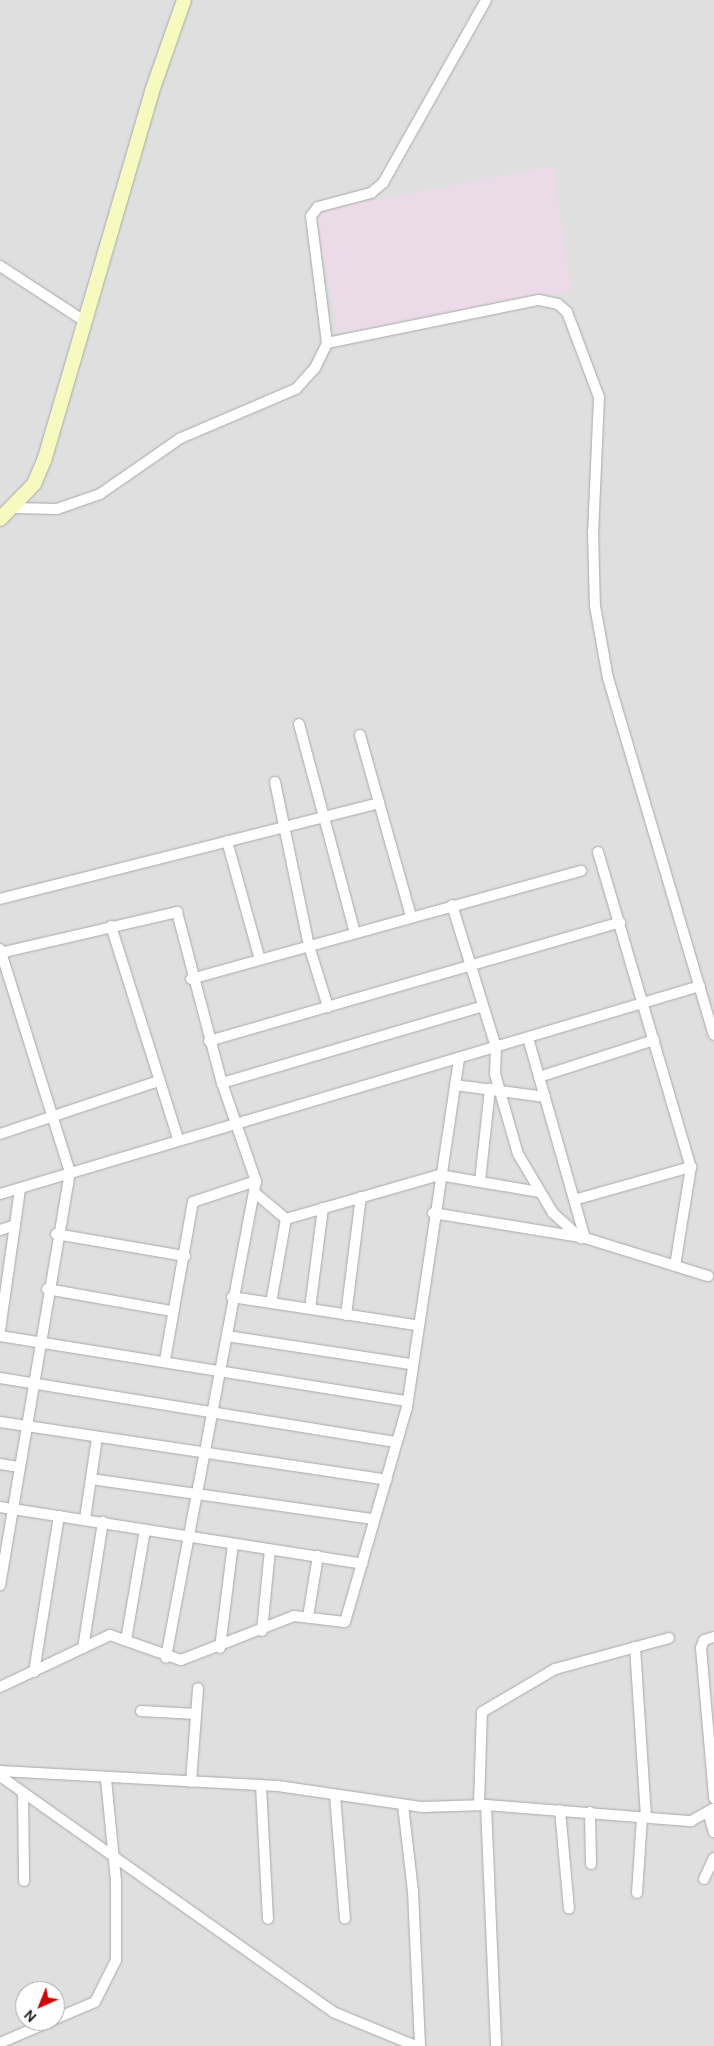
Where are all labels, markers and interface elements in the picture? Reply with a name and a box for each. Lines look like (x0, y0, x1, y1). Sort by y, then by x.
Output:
north arrow (15, 1981, 65, 2031)
text: N (20, 2006, 40, 2026)

